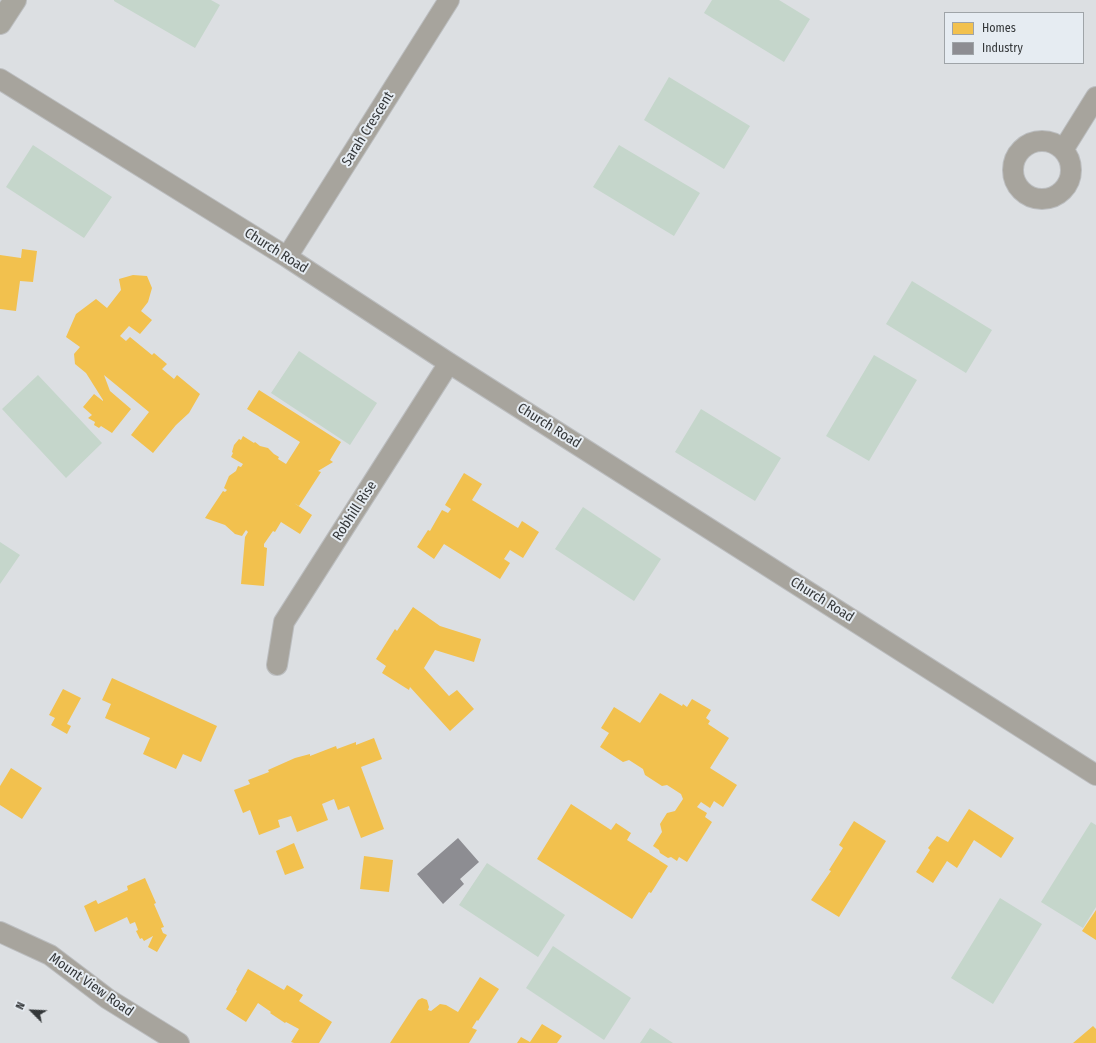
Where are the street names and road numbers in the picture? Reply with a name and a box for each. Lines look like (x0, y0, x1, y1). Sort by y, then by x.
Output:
street label: Sarah Crescent (338, 89, 398, 169)
street label: Church Road (241, 225, 311, 277)
street label: Church Road (514, 400, 584, 452)
street label: Robhill Rise (329, 478, 381, 544)
street label: Church Road (787, 574, 857, 626)
street label: Mount View Road (46, 950, 136, 1020)

